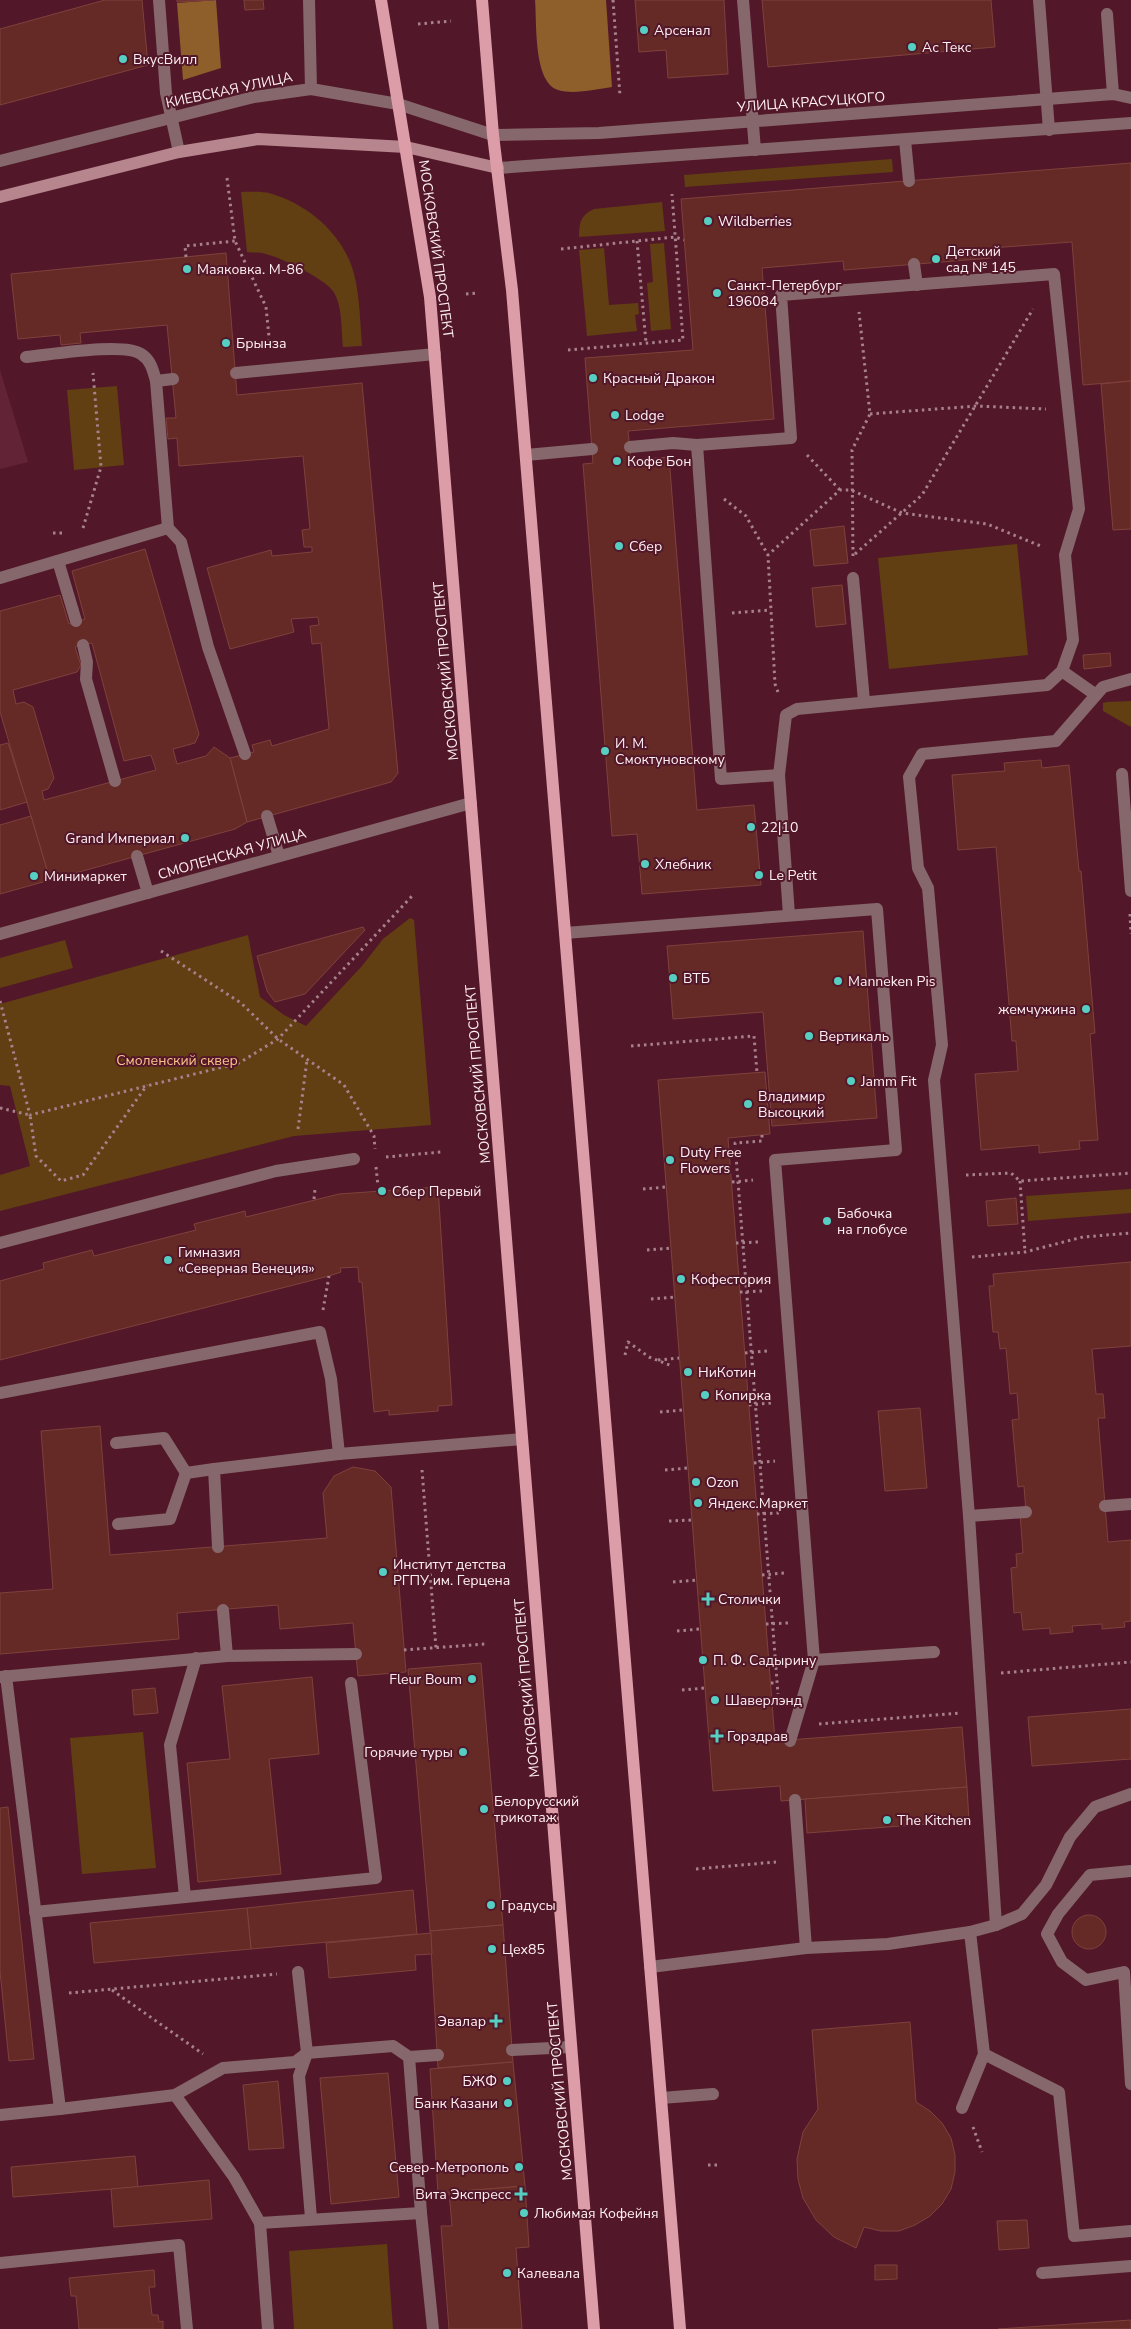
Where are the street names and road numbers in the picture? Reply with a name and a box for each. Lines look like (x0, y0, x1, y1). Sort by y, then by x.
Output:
street label: КИЕВСКАЯ УЛИЦА (164, 67, 294, 113)
street label: УЛИЦА КРАСУЦКОГО (735, 87, 886, 117)
street label: МОСКОВСКИЙ ПРОСПЕКТ (414, 159, 458, 340)
street label: МОСКОВСКИЙ ПРОСПЕКТ (429, 580, 463, 761)
street label: СМОЛЕНСКАЯ УЛИЦА (156, 824, 308, 884)
street label: МОСКОВСКИЙ ПРОСПЕКТ (461, 983, 495, 1164)
street label: МОСКОВСКИЙ ПРОСПЕКТ (510, 1597, 544, 1778)
street label: МОСКОВСКИЙ ПРОСПЕКТ (543, 2000, 577, 2181)

